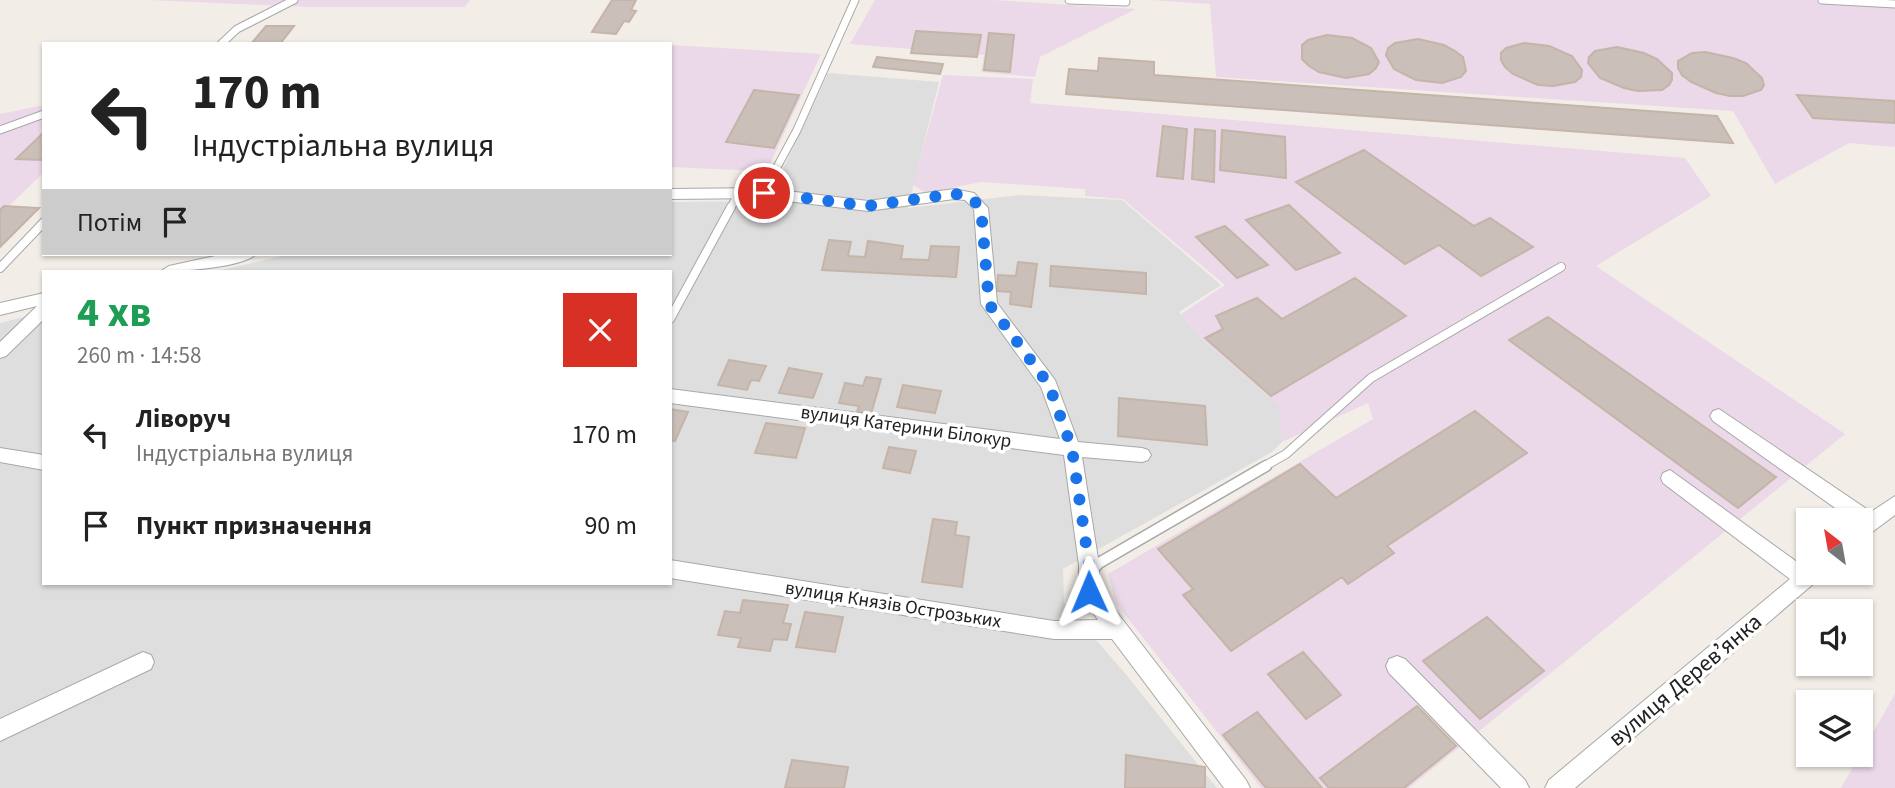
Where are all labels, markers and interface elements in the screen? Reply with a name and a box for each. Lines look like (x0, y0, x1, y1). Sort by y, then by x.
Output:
text: 170 m (192, 58, 321, 128)
icon: left (77, 70, 168, 161)
text: Індустріальна вулиця (192, 123, 494, 169)
pin (734, 163, 794, 223)
icon: arrive (745, 174, 783, 212)
icon: arrive (156, 203, 194, 241)
text: Потім (77, 204, 142, 241)
text: 4 хв (77, 283, 151, 343)
button: close (563, 293, 637, 367)
text: 260 m · 14:58 (77, 339, 201, 372)
street label: вулиця Катерини Білокур (799, 399, 1013, 455)
text: Ліворуч (136, 400, 231, 437)
icon: left (77, 416, 115, 454)
text: 170 m (571, 416, 637, 453)
text: Індустріальна вулиця (136, 437, 353, 470)
icon: arrive (77, 507, 115, 545)
text: Пункт призначення (136, 507, 372, 544)
text: 90 m (584, 507, 637, 544)
north arrow (1796, 508, 1872, 584)
map controls (1796, 508, 1873, 767)
position arrow (1052, 555, 1126, 629)
street label: вулиця Князів Острозьких (783, 575, 1004, 636)
button: sound (1796, 599, 1873, 676)
street label: вулиця Деревʼянка (1601, 606, 1769, 754)
button: layers (1796, 690, 1873, 767)

